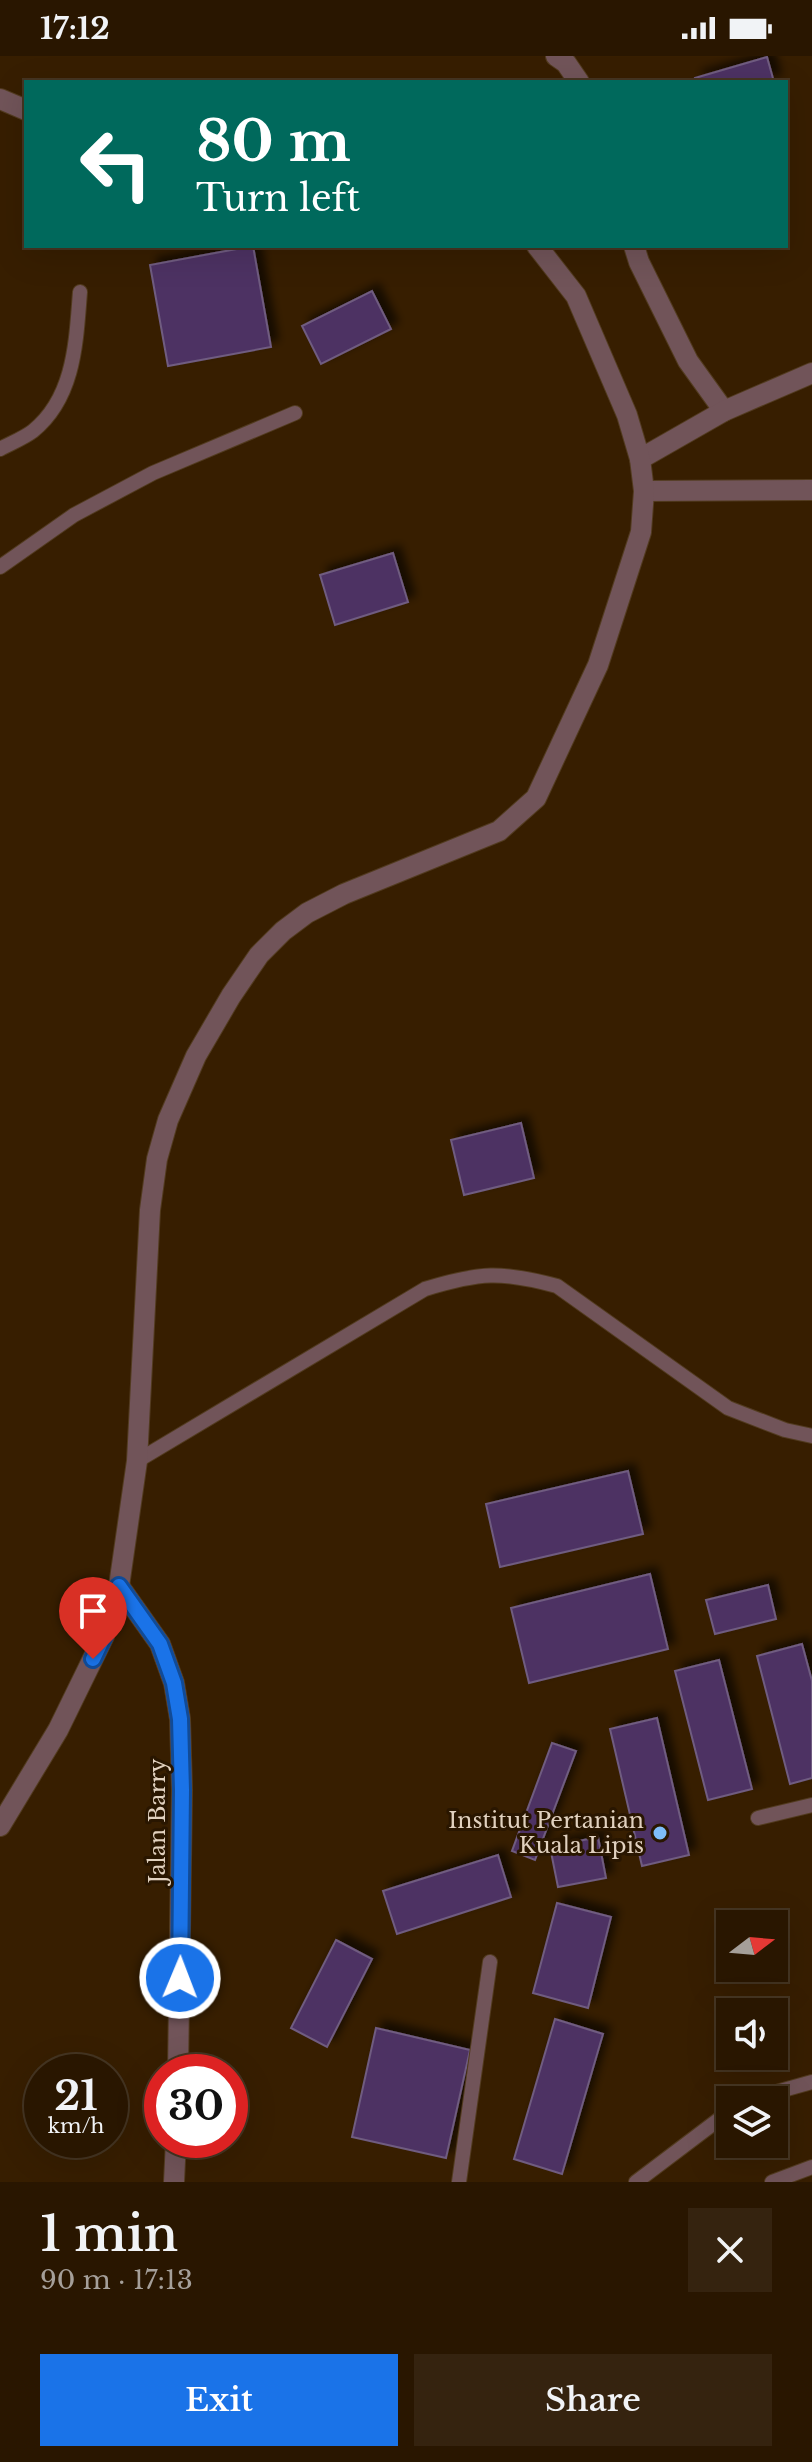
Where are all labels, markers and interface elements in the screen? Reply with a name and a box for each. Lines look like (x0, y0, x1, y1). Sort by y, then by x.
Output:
text: 17:12 (40, 10, 110, 47)
text: 80 m (196, 107, 351, 176)
icon: left (64, 112, 168, 216)
text: Turn left (196, 176, 360, 221)
pin (59, 1577, 127, 1659)
icon: arrive (71, 1589, 115, 1633)
street label: Jalan Barry (144, 1758, 171, 1887)
place label: Institut Pertanian Kuala Lipis (448, 1807, 644, 1859)
marker: Institut Pertanian Kuala Lipis (651, 1824, 669, 1842)
north arrow (716, 1910, 788, 1982)
map controls (716, 1910, 788, 2158)
position arrow (138, 1936, 222, 2020)
button: sound (716, 1998, 788, 2070)
speed limit sign: 30 (144, 2054, 248, 2158)
text: 21 (54, 2071, 98, 2121)
button: layers (716, 2086, 788, 2158)
text: km/h (48, 2114, 104, 2138)
text: 1 min (40, 2204, 178, 2264)
button: close (688, 2208, 772, 2292)
text: 90 m · 17:13 (40, 2264, 193, 2296)
button: Exit (40, 2354, 398, 2446)
button: Share (414, 2354, 772, 2446)

